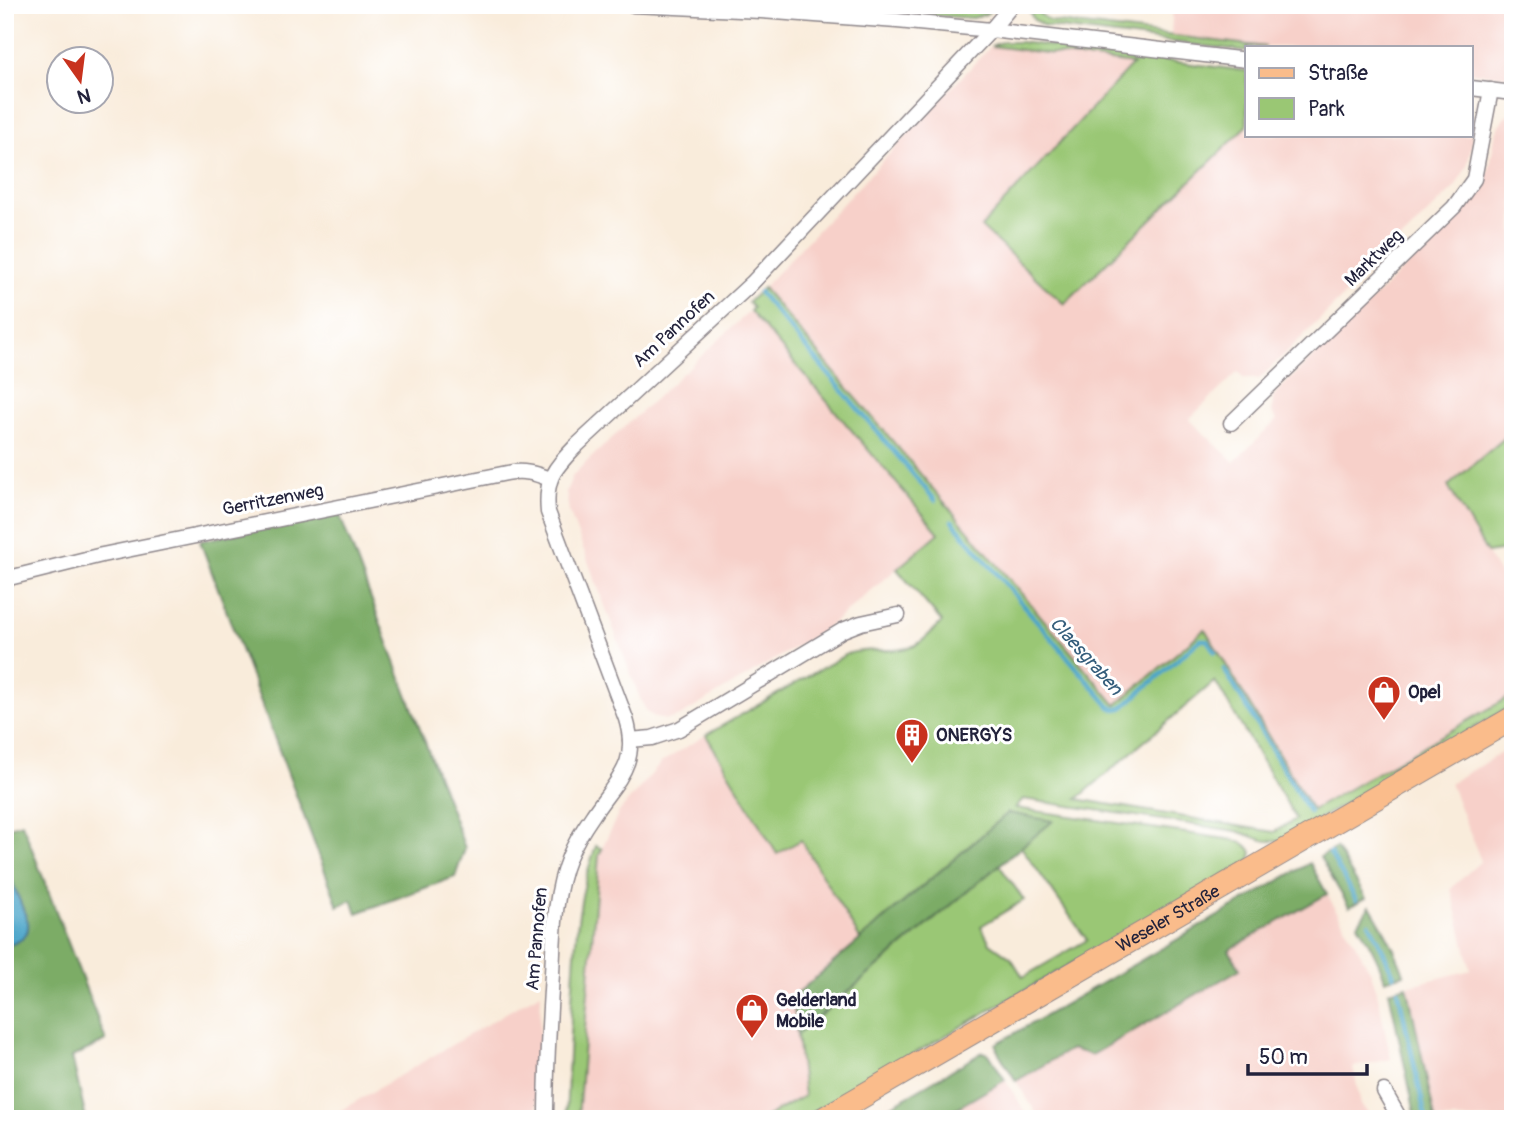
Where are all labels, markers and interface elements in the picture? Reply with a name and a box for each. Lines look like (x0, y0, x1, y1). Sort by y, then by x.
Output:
north arrow (46, 46, 116, 116)
legend (1245, 46, 1472, 136)
text: Straße (1308, 60, 1368, 87)
text: N (75, 82, 93, 109)
text: Park (1308, 96, 1345, 123)
street label: Marktweg (1340, 225, 1408, 291)
street label: Am Pannofen (628, 285, 720, 373)
street label: Gerritzenweg (221, 479, 325, 521)
water label: Claesgraben (1045, 612, 1128, 701)
shop icon: Opel (1365, 673, 1403, 722)
place label: Opel (1408, 681, 1441, 704)
building icon: ONERGYS (893, 716, 931, 765)
place label: ONERGYS (936, 724, 1012, 747)
street label: Weseler Straße (1112, 879, 1224, 958)
street label: Am Pannofen (521, 886, 553, 992)
place label: Gelderland Mobile (776, 989, 857, 1033)
shop icon: Gelderland Mobile (733, 991, 771, 1040)
scale bar (1248, 1033, 1368, 1077)
text: 50 m (1259, 1044, 1308, 1071)

